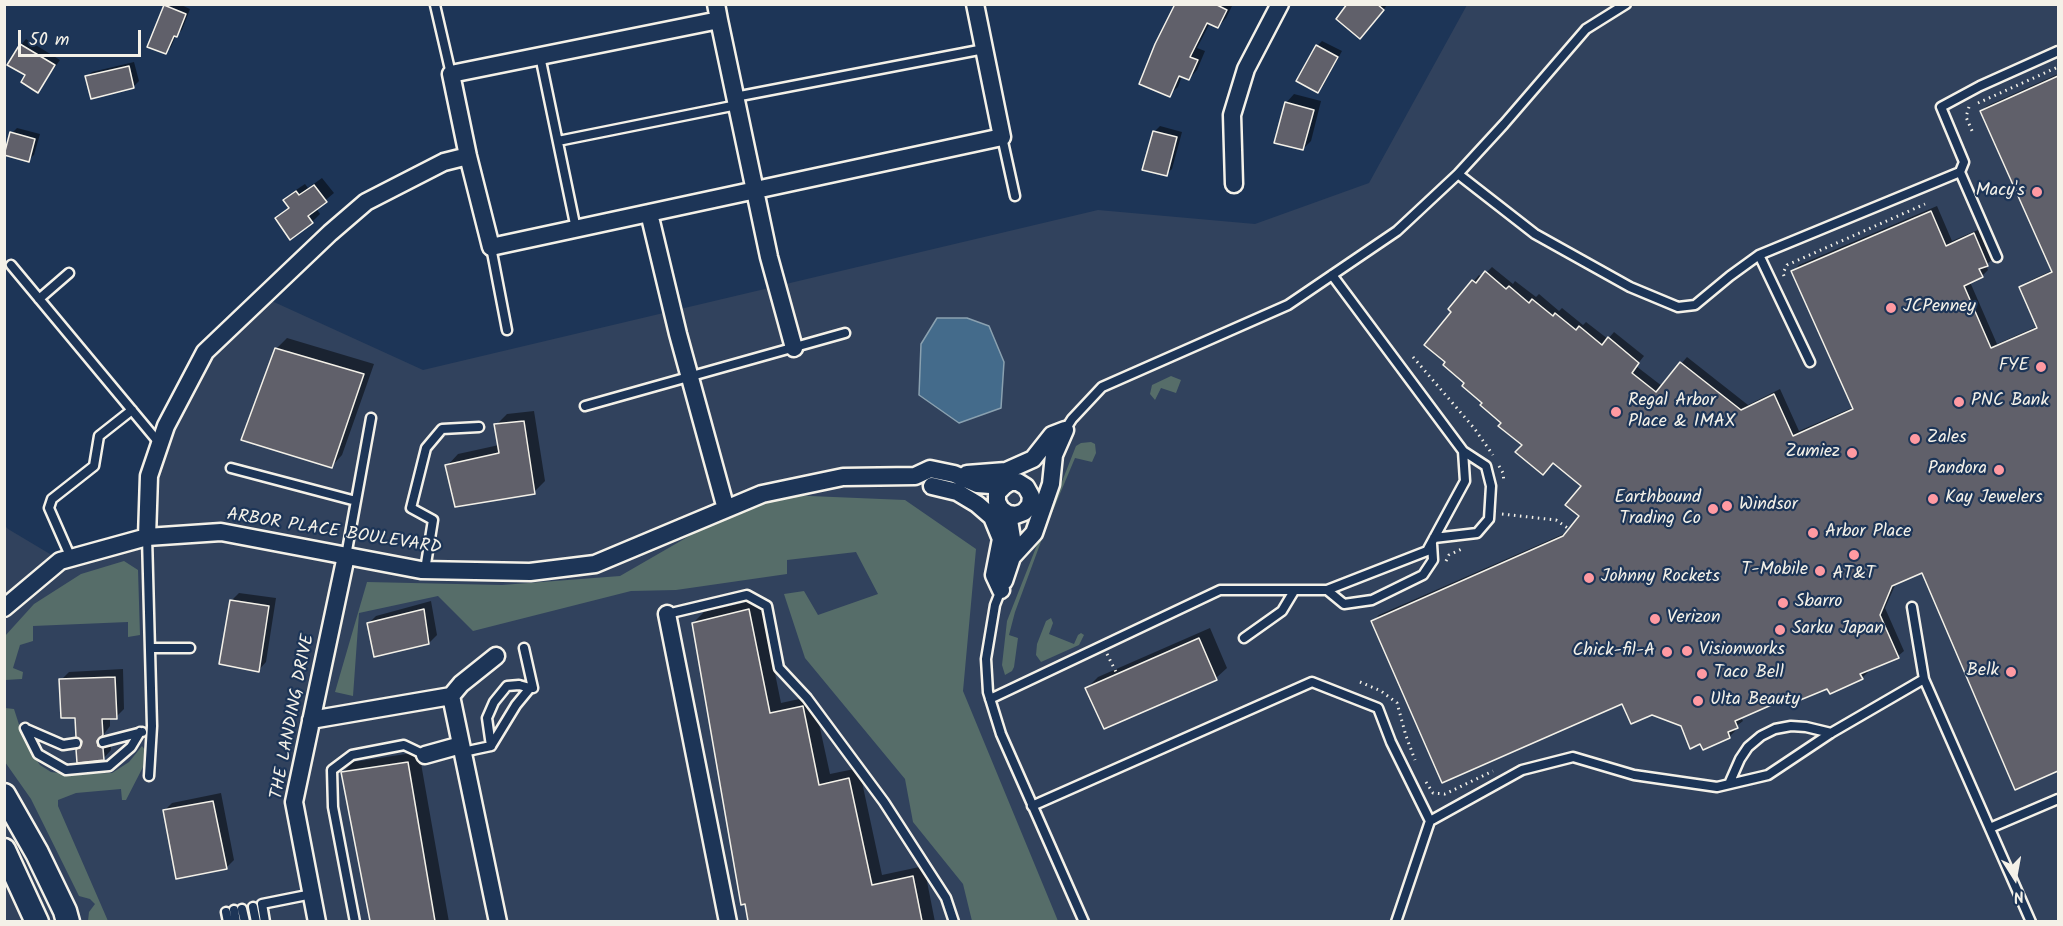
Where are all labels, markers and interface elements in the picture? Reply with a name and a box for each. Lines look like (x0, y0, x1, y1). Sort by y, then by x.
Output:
scale bar (21, 18, 144, 56)
text: 50 m (29, 26, 69, 55)
place label: Macy's (1976, 181, 2025, 203)
marker: Macy's (2030, 185, 2044, 199)
place label: JCPenney (1903, 297, 1976, 319)
marker: JCPenney (1884, 301, 1898, 315)
place label: FYE (1999, 356, 2029, 378)
marker: FYE (2034, 360, 2048, 374)
place label: Regal Arbor Place & IMAX (1628, 391, 1736, 434)
place label: PNC Bank (1971, 391, 2049, 413)
marker: PNC Bank (1952, 395, 1966, 409)
marker: Regal Arbor Place & IMAX (1609, 405, 1623, 419)
place label: Zales (1927, 428, 1967, 450)
marker: Zales (1908, 432, 1922, 446)
place label: Zumiez (1786, 442, 1840, 464)
marker: Zumiez (1845, 446, 1859, 460)
place label: Pandora (1928, 459, 1987, 481)
marker: Pandora (1992, 463, 2006, 477)
place label: Earthbound Trading Co (1615, 488, 1701, 530)
place label: Kay Jewelers (1945, 488, 2043, 510)
marker: Kay Jewelers (1926, 492, 1940, 506)
place label: Windsor (1739, 495, 1798, 517)
marker: Windsor (1720, 499, 1734, 513)
marker: Earthbound Trading Co (1706, 502, 1720, 516)
street label: ARBOR PLACE BOULEVARD (225, 505, 443, 561)
place label: Arbor Place (1825, 522, 1911, 544)
marker: Arbor Place (1806, 526, 1820, 540)
marker: AT&T (1847, 548, 1861, 562)
place label: T-Mobile (1742, 560, 1808, 582)
marker: T-Mobile (1813, 564, 1827, 578)
place label: AT&T (1833, 564, 1875, 586)
place label: Johnny Rockets (1601, 567, 1720, 589)
marker: Johnny Rockets (1582, 571, 1596, 585)
place label: Sbarro (1795, 592, 1843, 614)
marker: Sbarro (1776, 596, 1790, 610)
place label: Verizon (1667, 608, 1721, 630)
marker: Verizon (1648, 612, 1662, 626)
place label: Sarku Japan (1792, 619, 1884, 641)
marker: Sarku Japan (1773, 623, 1787, 637)
street label: THE LANDING DRIVE (267, 633, 321, 801)
place label: Visionworks (1699, 640, 1785, 662)
place label: Chick-fil-A (1572, 641, 1655, 663)
marker: Visionworks (1680, 644, 1694, 658)
marker: Chick-fil-A (1660, 645, 1674, 659)
place label: Belk (1967, 661, 1999, 683)
place label: Taco Bell (1714, 663, 1784, 685)
marker: Belk (2004, 665, 2018, 679)
marker: Taco Bell (1695, 667, 1709, 681)
place label: Ulta Beauty (1710, 690, 1800, 712)
marker: Ulta Beauty (1691, 694, 1705, 708)
north arrow (1985, 848, 2045, 908)
text: N (2011, 883, 2026, 909)

